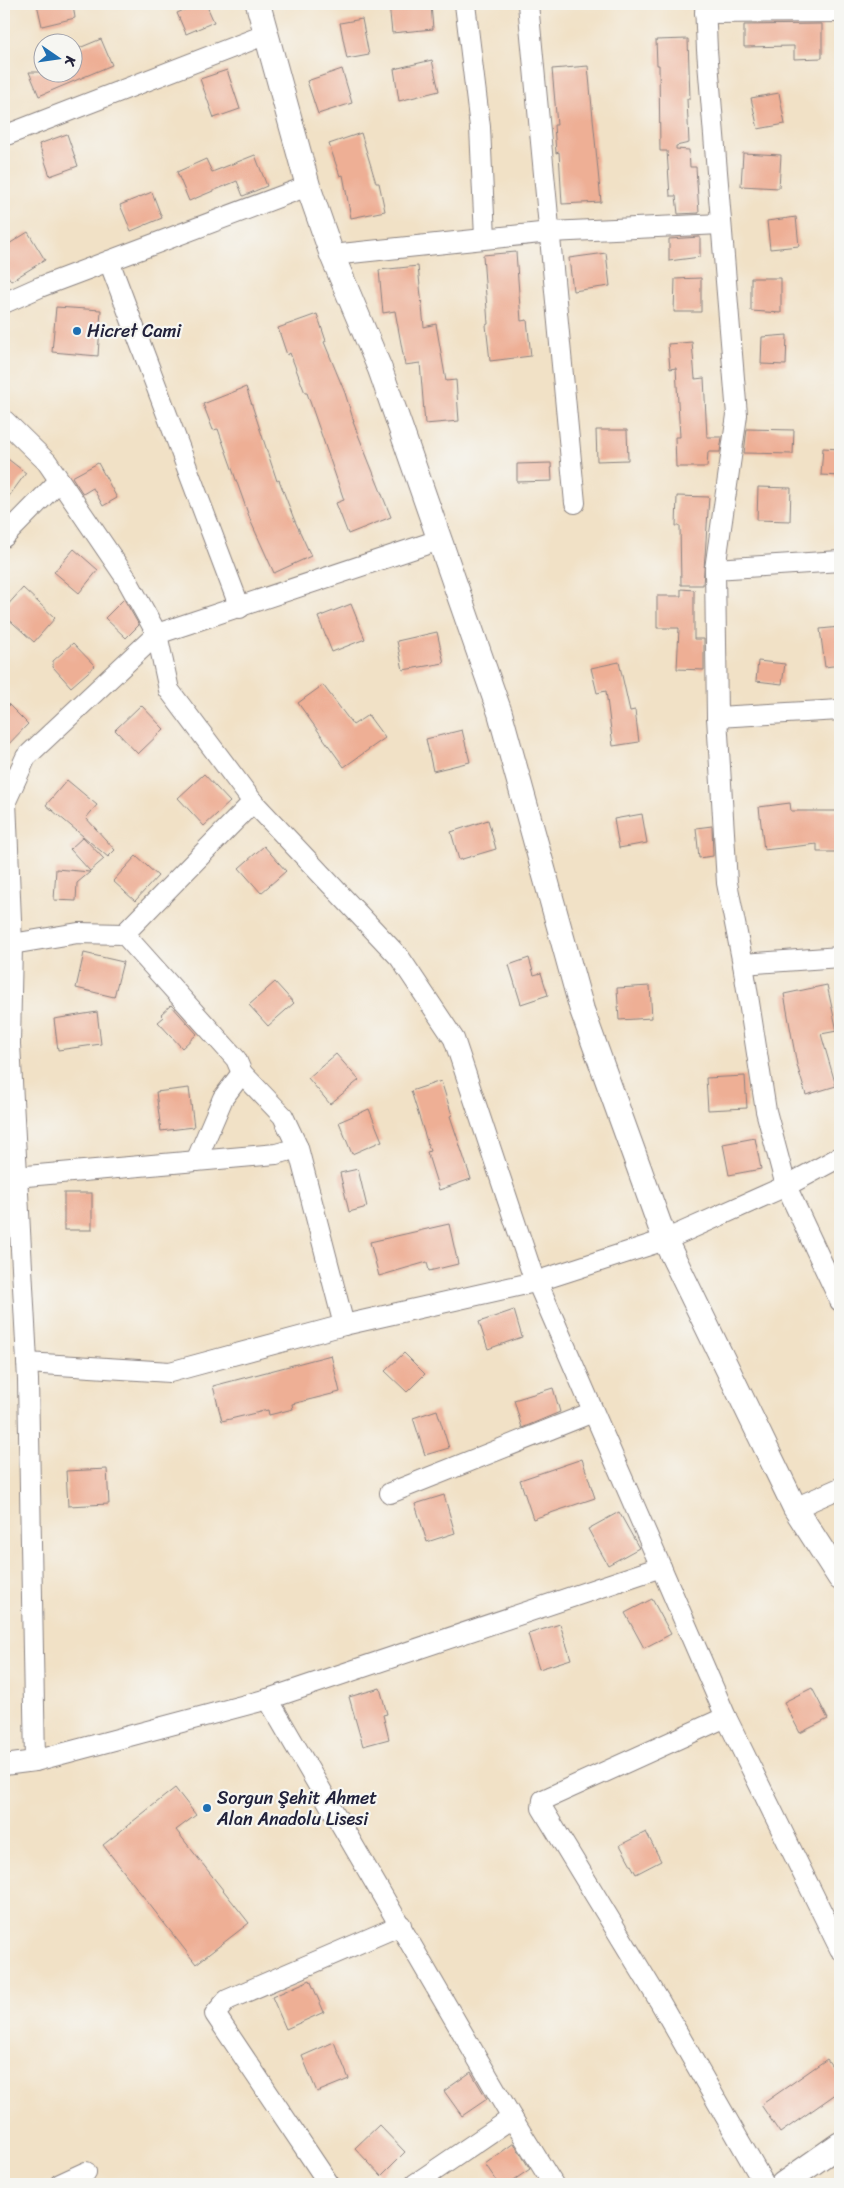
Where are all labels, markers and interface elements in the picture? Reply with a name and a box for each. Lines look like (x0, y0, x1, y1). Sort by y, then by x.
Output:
north arrow (32, 32, 82, 82)
text: K (57, 53, 84, 69)
place label: Hicret Cami (87, 315, 182, 347)
marker: Hicret Cami (71, 325, 83, 337)
place label: Sorgun Şehit Ahmet Alan Anadolu Lisesi (216, 1782, 377, 1835)
marker: Sorgun Şehit Ahmet Alan Anadolu Lisesi (201, 1802, 213, 1814)

